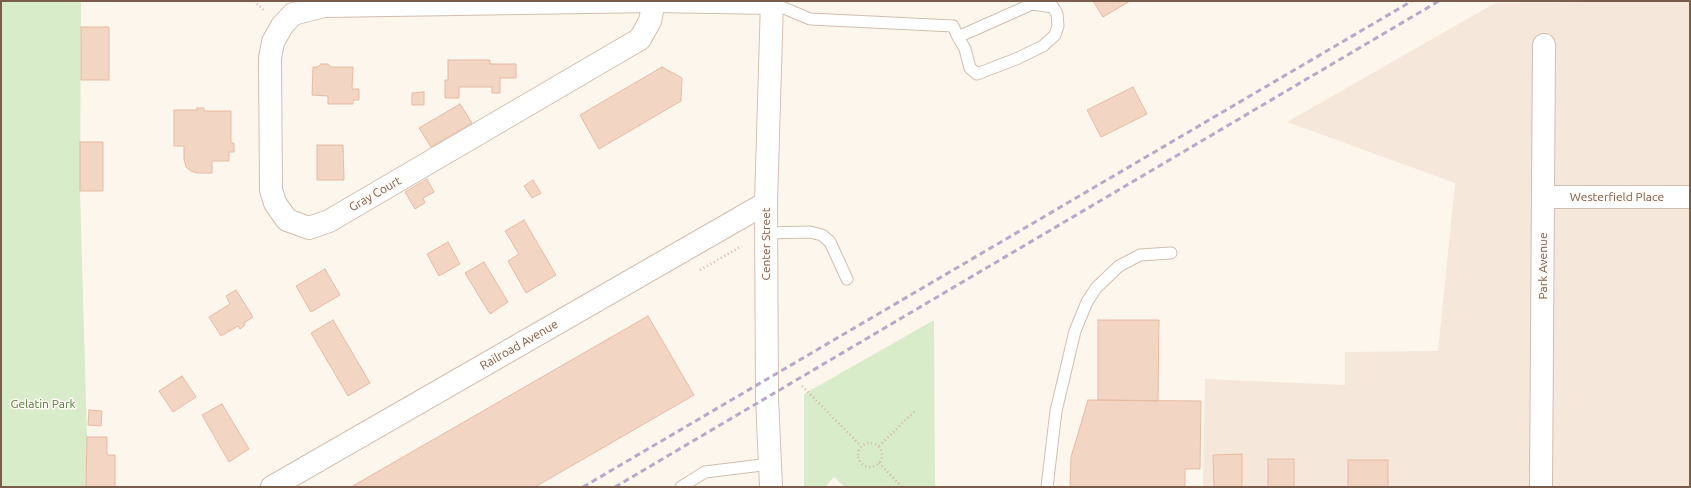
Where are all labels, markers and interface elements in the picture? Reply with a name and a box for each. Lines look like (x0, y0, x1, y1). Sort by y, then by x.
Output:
street label: Gray Court (346, 173, 404, 215)
street label: Westerfield Place (1570, 190, 1664, 204)
street label: Center Street (759, 208, 773, 280)
street label: Park Avenue (1536, 232, 1550, 300)
street label: Railroad Avenue (477, 317, 561, 373)
park label: Gelatin Park (11, 397, 75, 411)

